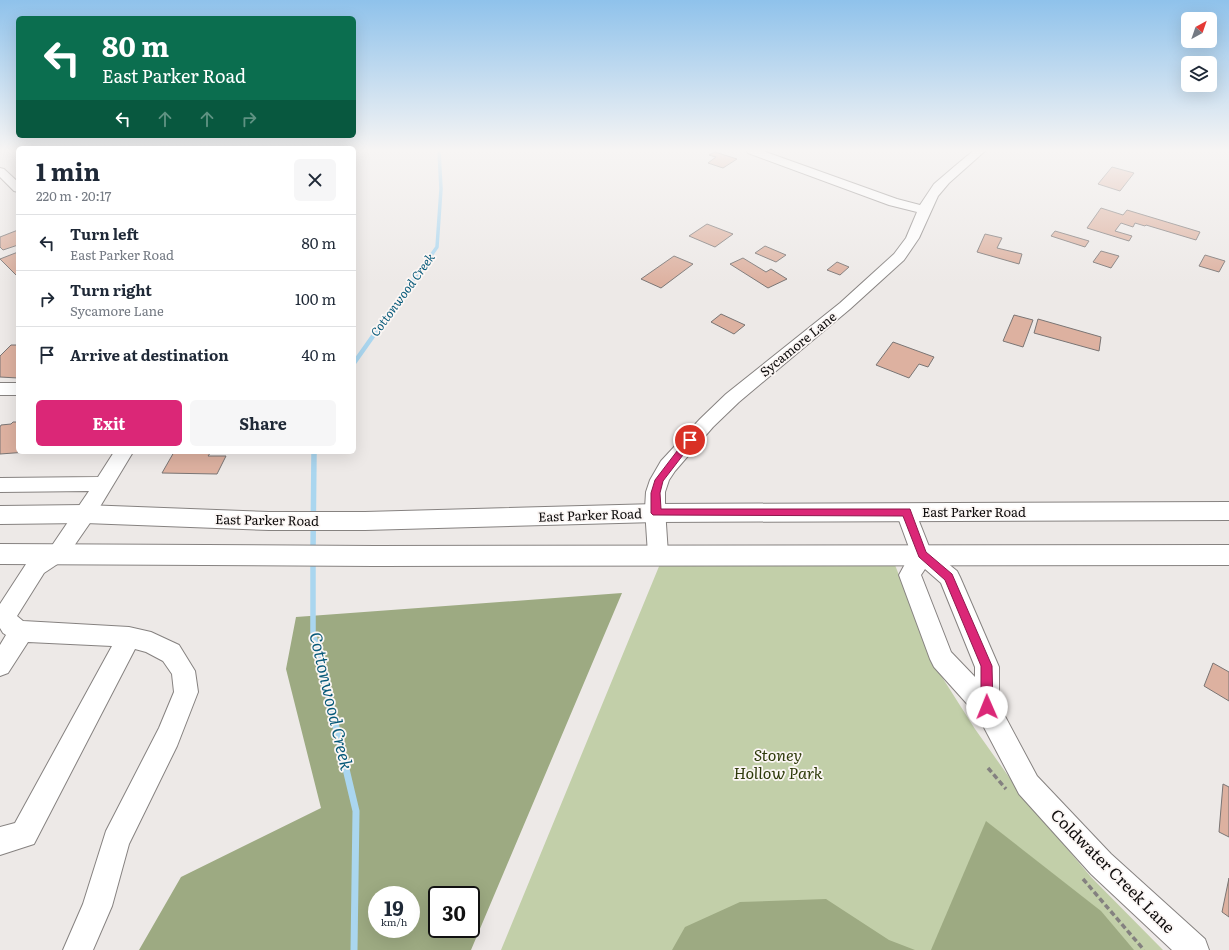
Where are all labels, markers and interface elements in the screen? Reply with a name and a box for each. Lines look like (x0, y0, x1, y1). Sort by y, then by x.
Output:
north arrow (1181, 12, 1217, 48)
map controls (1181, 12, 1217, 92)
text: 80 m (102, 24, 169, 66)
icon: left (36, 32, 88, 84)
button: layers (1181, 56, 1217, 92)
text: East Parker Road (102, 62, 246, 89)
icon: left (112, 108, 134, 130)
icon: ahead (154, 108, 176, 130)
icon: ahead (196, 108, 218, 130)
icon: right (238, 108, 260, 130)
text: 1 min (36, 153, 100, 188)
button: close (294, 159, 336, 201)
text: 220 m · 20:17 (36, 186, 111, 205)
text: Turn left (70, 222, 139, 245)
text: 80 m (302, 231, 336, 254)
icon: left (36, 232, 58, 254)
text: East Parker Road (70, 245, 174, 264)
water label: Cottonwood Creek (366, 249, 439, 340)
text: Turn right (70, 278, 152, 301)
text: 100 m (295, 287, 336, 310)
icon: right (36, 288, 58, 310)
text: Sycamore Lane (70, 301, 164, 320)
street label: Sycamore Lane (755, 307, 840, 381)
text: Arrive at destination (70, 343, 229, 366)
text: 40 m (302, 343, 336, 366)
icon: arrive (36, 344, 58, 366)
button: Exit (36, 400, 182, 446)
button: Share (190, 400, 336, 446)
pin (673, 423, 707, 457)
icon: arrive (679, 429, 701, 451)
street label: East Parker Road (922, 502, 1026, 521)
street label: East Parker Road (538, 503, 642, 526)
street label: East Parker Road (215, 509, 319, 530)
water label: Cottonwood Creek (304, 629, 361, 773)
position arrow (966, 686, 1008, 728)
park label: Stoney Hollow Park (733, 742, 823, 784)
street label: Coldwater Creek Lane (1046, 803, 1181, 938)
speed limit sign: 30 (428, 886, 480, 938)
text: 19 (384, 892, 404, 922)
text: km/h (381, 914, 407, 929)

